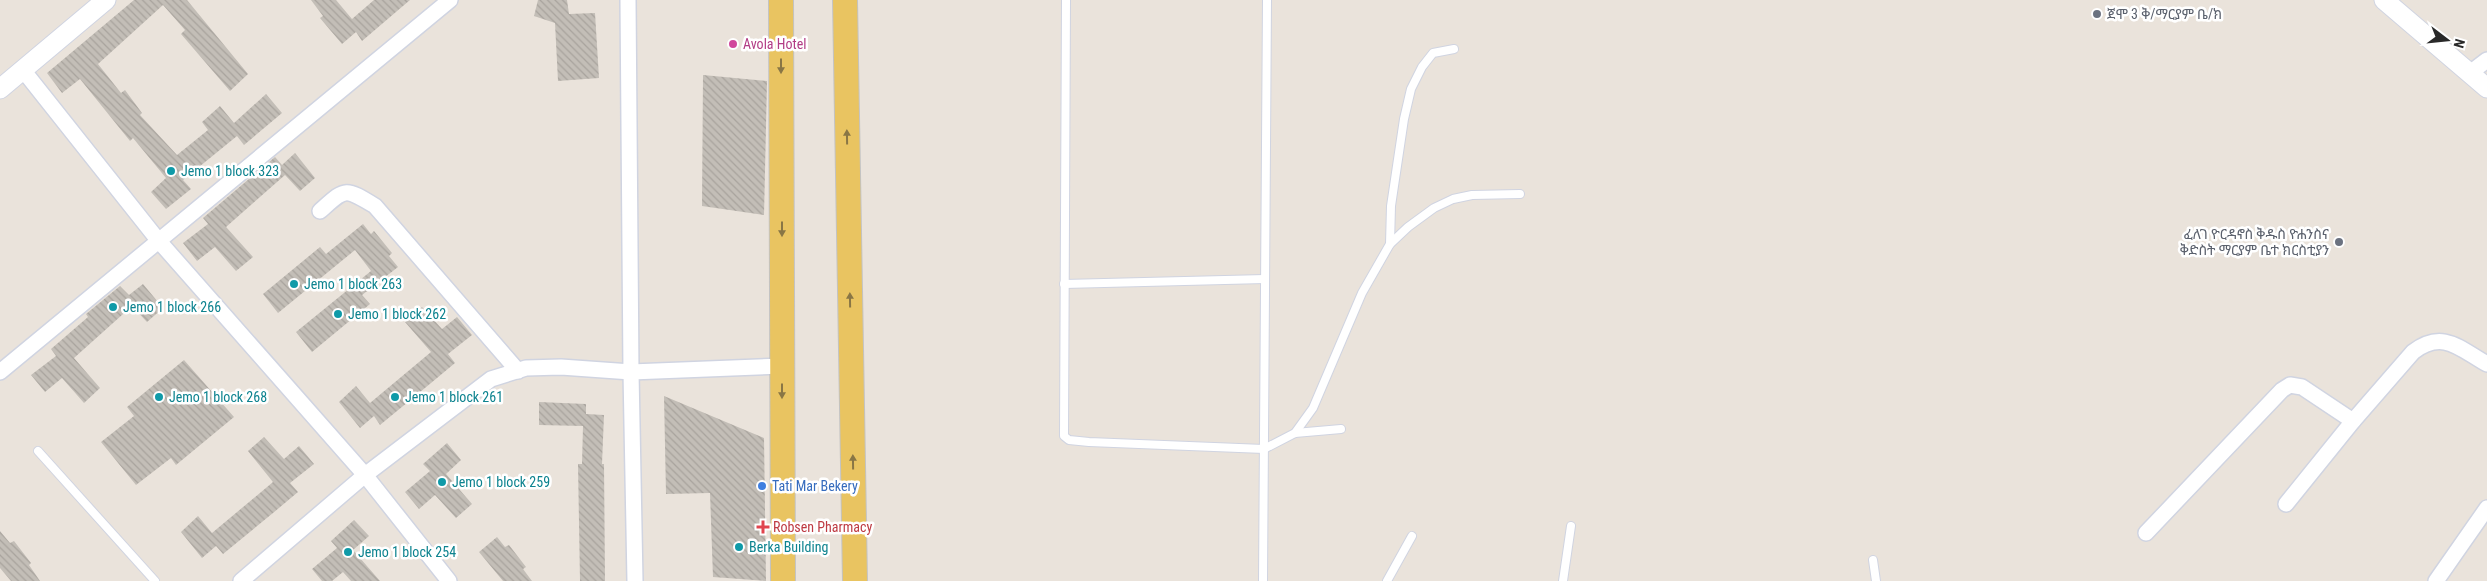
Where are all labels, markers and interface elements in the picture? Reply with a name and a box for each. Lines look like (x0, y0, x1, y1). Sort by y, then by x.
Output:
place label: ጀሞ 3 ቅ/ማርያም ቤ/ክ (2107, 6, 2222, 22)
marker: ጀሞ 3 ቅ/ማርያም ቤ/ክ (2091, 8, 2103, 20)
north arrow (2422, 15, 2472, 65)
place label: Avola Hotel (743, 36, 806, 52)
text: N (2451, 37, 2468, 50)
marker: Avola Hotel (727, 38, 739, 50)
one-way arrow (777, 58, 785, 74)
one-way arrow (843, 129, 851, 145)
place label: Jemo 1 block 323 (181, 163, 279, 179)
marker: Jemo 1 block 323 (165, 165, 177, 177)
one-way arrow (778, 221, 786, 237)
place label: ፈለገ ዮርዳኖስ ቅዱስ ዮሐንስና ቅድስት ማርያም ቤተ ክርስቲያን (2180, 226, 2329, 258)
marker: ፈለገ ዮርዳኖስ ቅዱስ ዮሐንስና ቅድስት ማርያም ቤተ ክርስቲያን (2333, 236, 2345, 248)
place label: Jemo 1 block 263 (304, 276, 402, 292)
marker: Jemo 1 block 263 (288, 278, 300, 290)
one-way arrow (846, 292, 854, 308)
place label: Jemo 1 block 266 (123, 299, 221, 315)
marker: Jemo 1 block 266 (107, 301, 119, 313)
place label: Jemo 1 block 262 (348, 306, 446, 322)
marker: Jemo 1 block 262 (332, 308, 344, 320)
one-way arrow (778, 383, 786, 399)
place label: Jemo 1 block 268 (169, 389, 267, 405)
place label: Jemo 1 block 261 (405, 389, 503, 405)
marker: Jemo 1 block 268 (153, 391, 165, 403)
marker: Jemo 1 block 261 (389, 391, 401, 403)
one-way arrow (849, 454, 857, 470)
place label: Jemo 1 block 259 (452, 474, 550, 490)
marker: Jemo 1 block 259 (436, 476, 448, 488)
place label: Tati Mar Bekery (772, 478, 858, 494)
marker: Tati Mar Bekery (756, 480, 768, 492)
place label: Robsen Pharmacy (773, 519, 873, 535)
marker: Robsen Pharmacy (757, 521, 769, 533)
place label: Berka Building (749, 539, 828, 555)
marker: Berka Building (733, 541, 745, 553)
place label: Jemo 1 block 254 (358, 544, 456, 560)
marker: Jemo 1 block 254 (342, 546, 354, 558)

